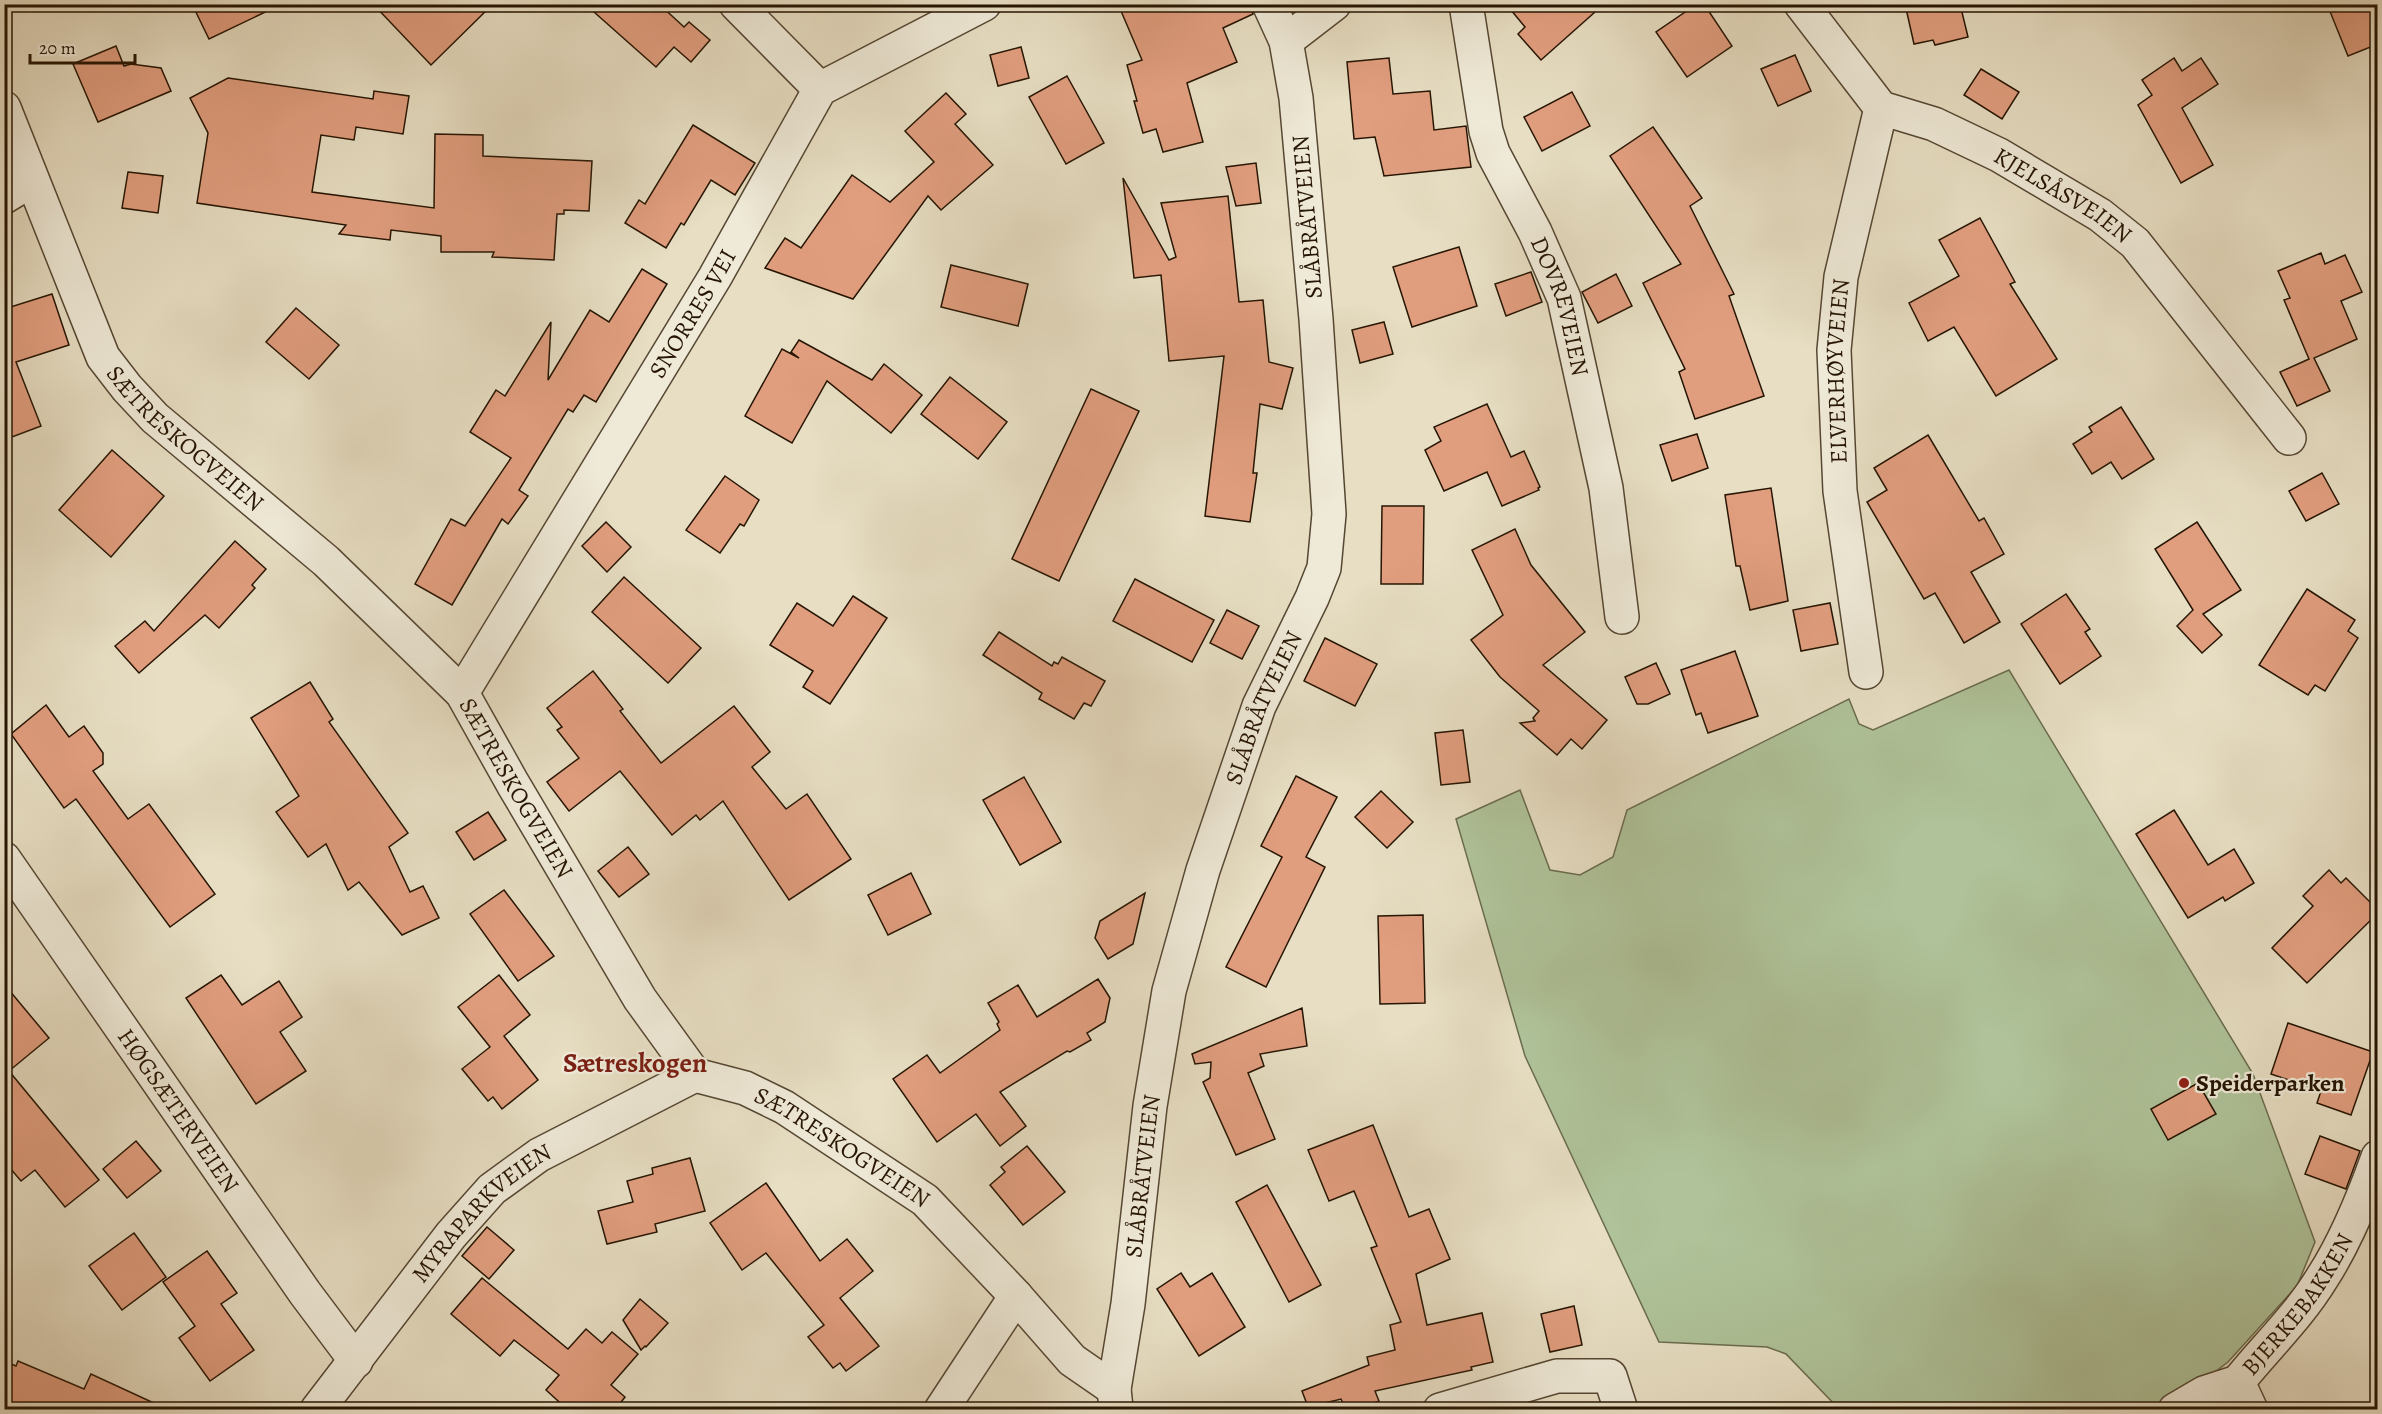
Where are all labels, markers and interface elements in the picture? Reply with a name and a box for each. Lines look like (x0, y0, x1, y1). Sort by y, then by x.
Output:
scale bar (30, 27, 135, 65)
text: 20 m (39, 36, 76, 60)
street label: SLÅBRÅTVEIEN (1284, 134, 1330, 300)
street label: KJELSÅSVEIEN (1988, 140, 2139, 250)
street label: DOVREVEIEN (1523, 231, 1597, 379)
street label: SNORRES VEI (641, 243, 743, 384)
street label: ELVERHØYVEIEN (1818, 277, 1857, 464)
street label: SÆTRESKOGVEIEN (99, 359, 271, 518)
street label: SLÅBRÅTVEIEN (1217, 625, 1309, 789)
street label: SÆTRESKOGVEIEN (452, 692, 581, 884)
street label: HØGSÆTERVEIEN (110, 1022, 247, 1199)
district label: Sætreskogen (563, 1045, 707, 1081)
place label: Speiderparken (2196, 1067, 2345, 1099)
marker: Speiderparken (2177, 1076, 2191, 1090)
street label: SÆTRESKOGVEIEN (749, 1079, 936, 1215)
street label: SLÅBRÅTVEIEN (1117, 1092, 1168, 1259)
street label: MYRAPARKVEIEN (404, 1136, 557, 1289)
street label: BJERKEBAKKEN (2234, 1228, 2360, 1382)

